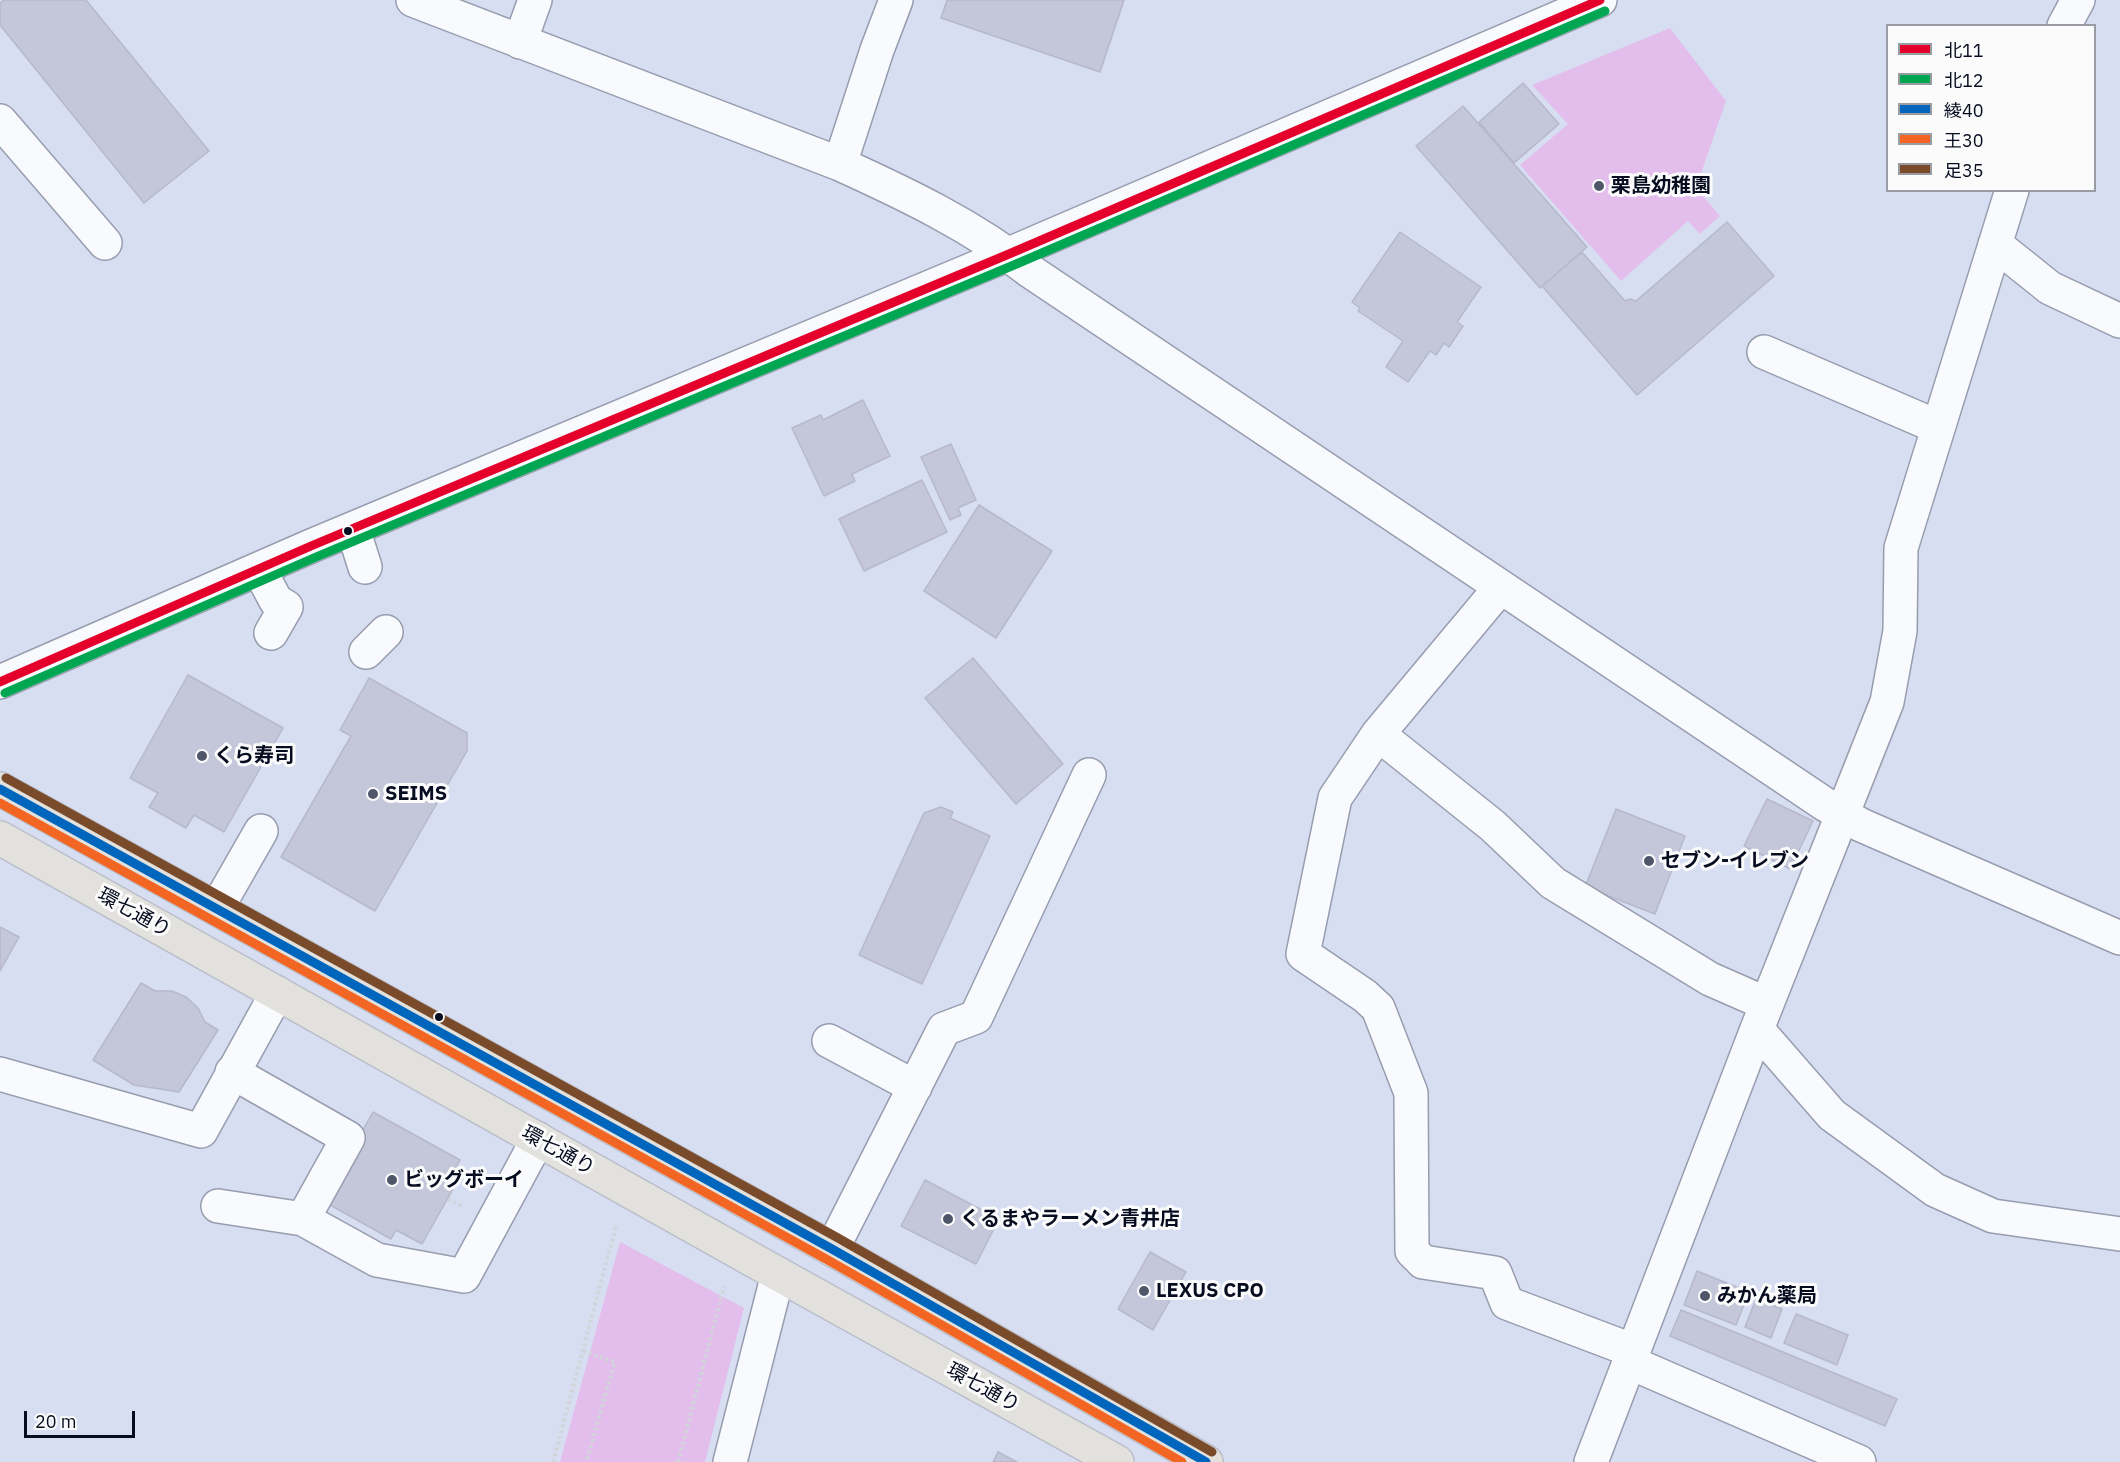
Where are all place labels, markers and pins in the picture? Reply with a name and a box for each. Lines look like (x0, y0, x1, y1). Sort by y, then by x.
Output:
place label: 栗島幼稚園 (1611, 174, 1711, 198)
marker: 栗島幼稚園 (1592, 179, 1606, 193)
unlabelled marker (342, 525, 354, 537)
place label: くら寿司 (214, 744, 294, 768)
marker: くら寿司 (195, 749, 209, 763)
place label: SEIMS (385, 782, 447, 806)
marker: SEIMS (366, 787, 380, 801)
place label: セブン-イレブン (1661, 849, 1809, 873)
marker: セブン-イレブン (1642, 854, 1656, 868)
unlabelled marker (433, 1011, 445, 1023)
place label: ビッグボーイ (404, 1168, 524, 1192)
marker: ビッグボーイ (385, 1173, 399, 1187)
place label: くるまやラーメン青井店 (960, 1207, 1180, 1231)
marker: くるまやラーメン青井店 (941, 1212, 955, 1226)
place label: LEXUS CPO (1156, 1279, 1264, 1303)
marker: LEXUS CPO (1137, 1284, 1151, 1298)
place label: みかん薬局 (1717, 1284, 1817, 1308)
marker: みかん薬局 (1698, 1289, 1712, 1303)

